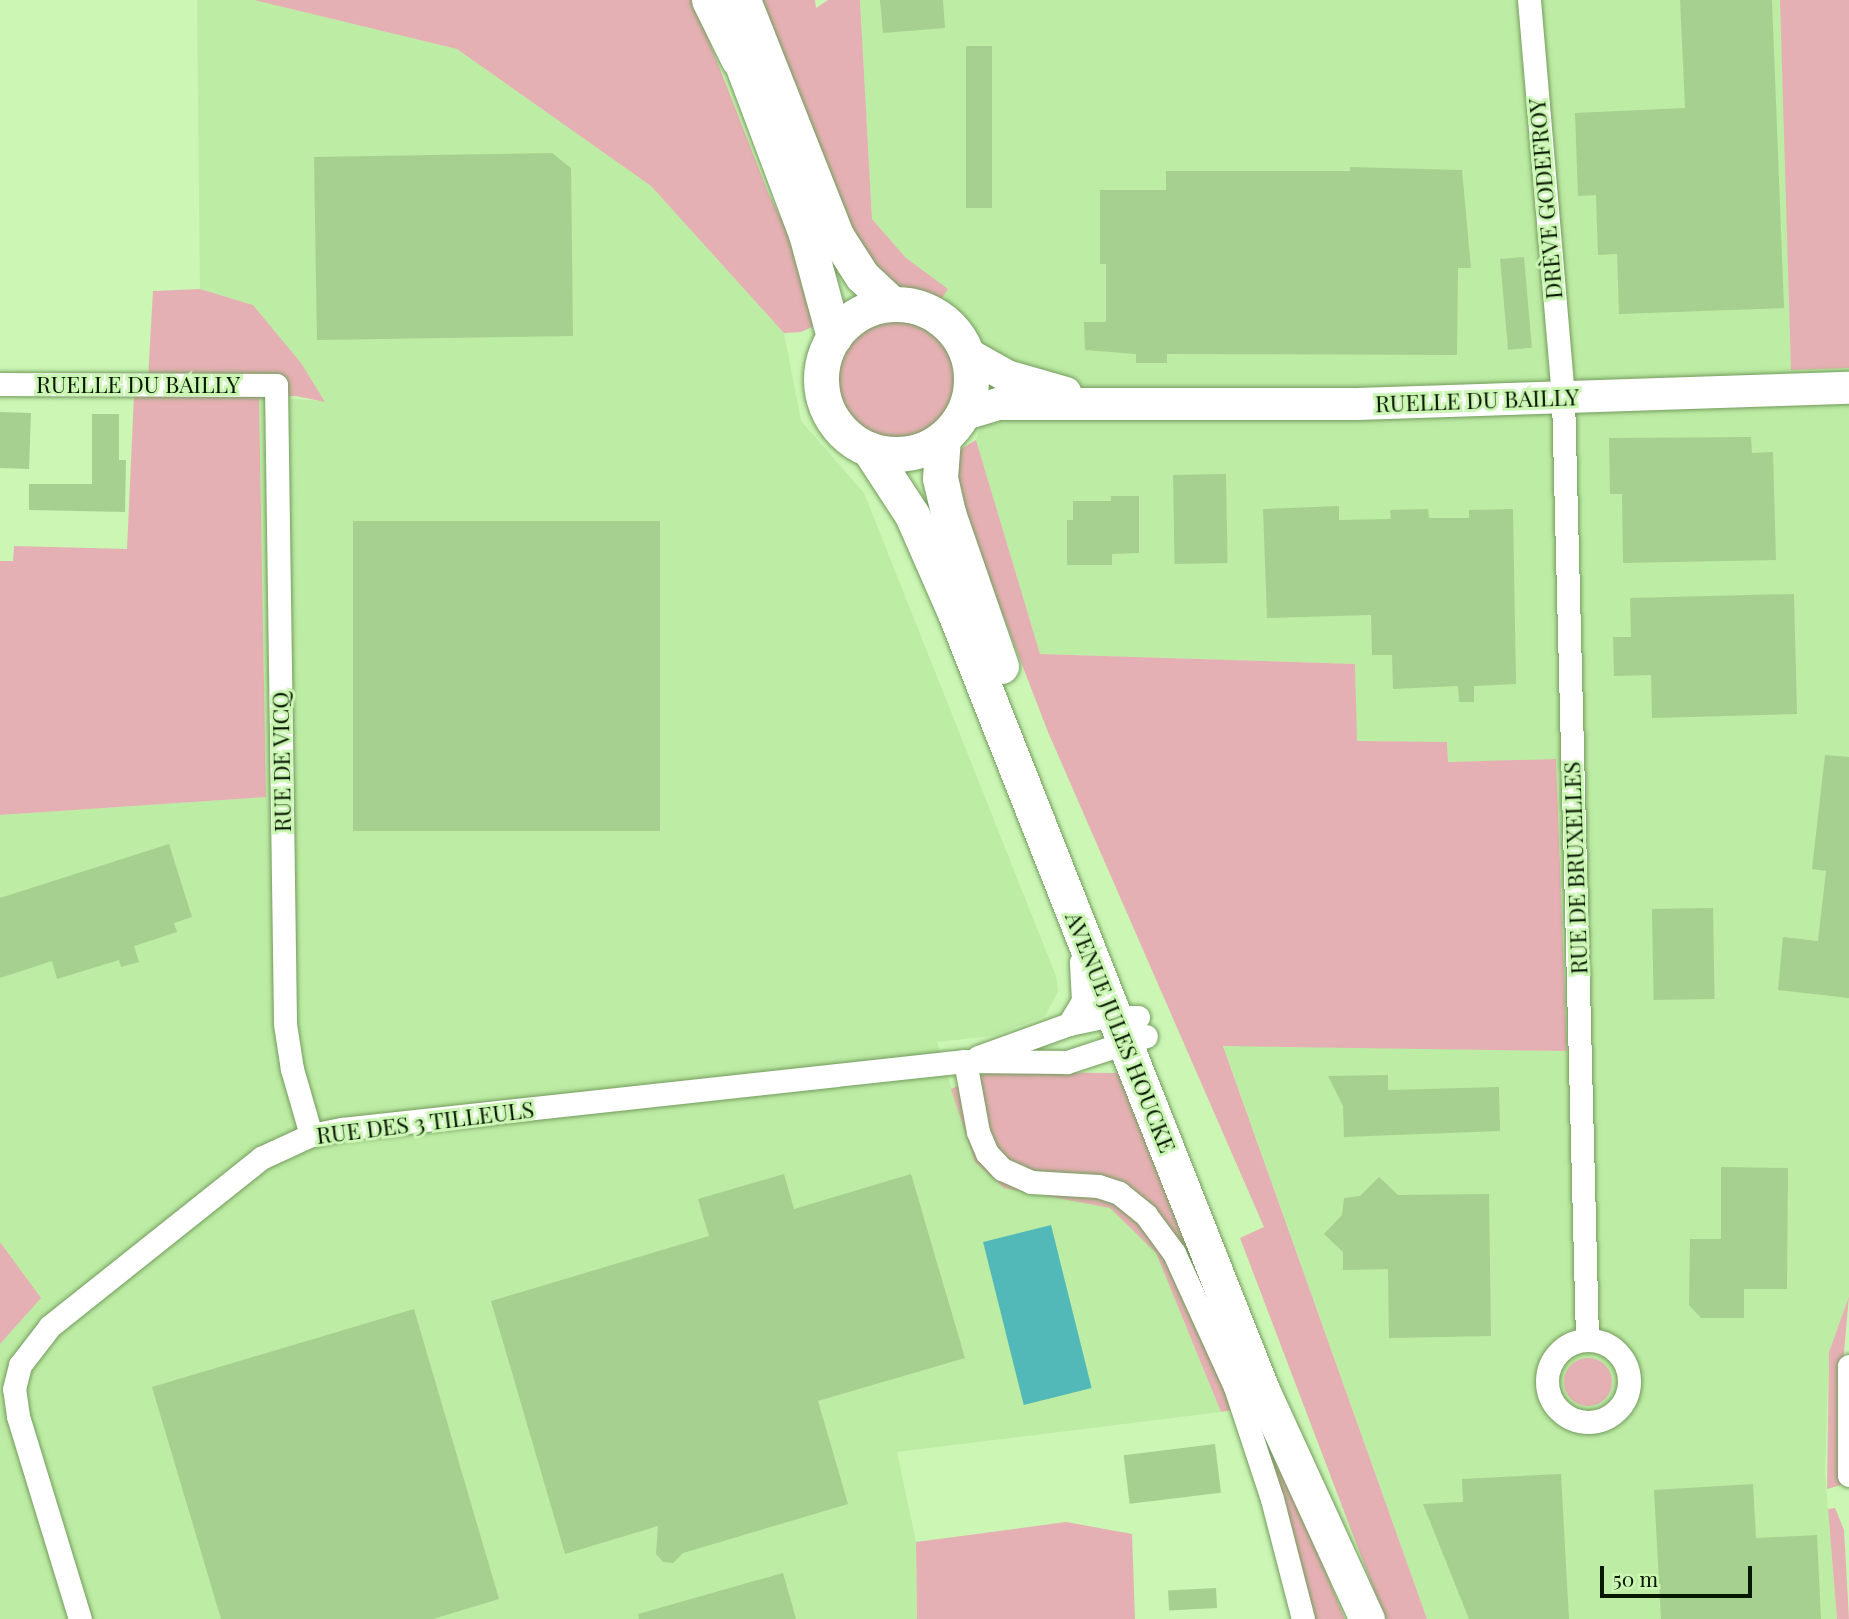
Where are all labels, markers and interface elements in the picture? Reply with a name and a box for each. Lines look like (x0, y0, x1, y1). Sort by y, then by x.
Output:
street label: DRÈVE GODEFROY (1522, 98, 1568, 300)
street label: RUELLE DU BAILLY (36, 370, 240, 398)
street label: RUELLE DU BAILLY (1375, 383, 1579, 417)
street label: RUE DE VICQ (266, 691, 296, 833)
street label: RUE DE BRUXELLES (1557, 761, 1593, 975)
street label: AVENUE JULES HOUCKE (1060, 908, 1182, 1156)
street label: RUE DES 3 TILLEULS (314, 1095, 536, 1149)
scale bar (1604, 1552, 1756, 1596)
text: 50 m (1613, 1564, 1658, 1592)

